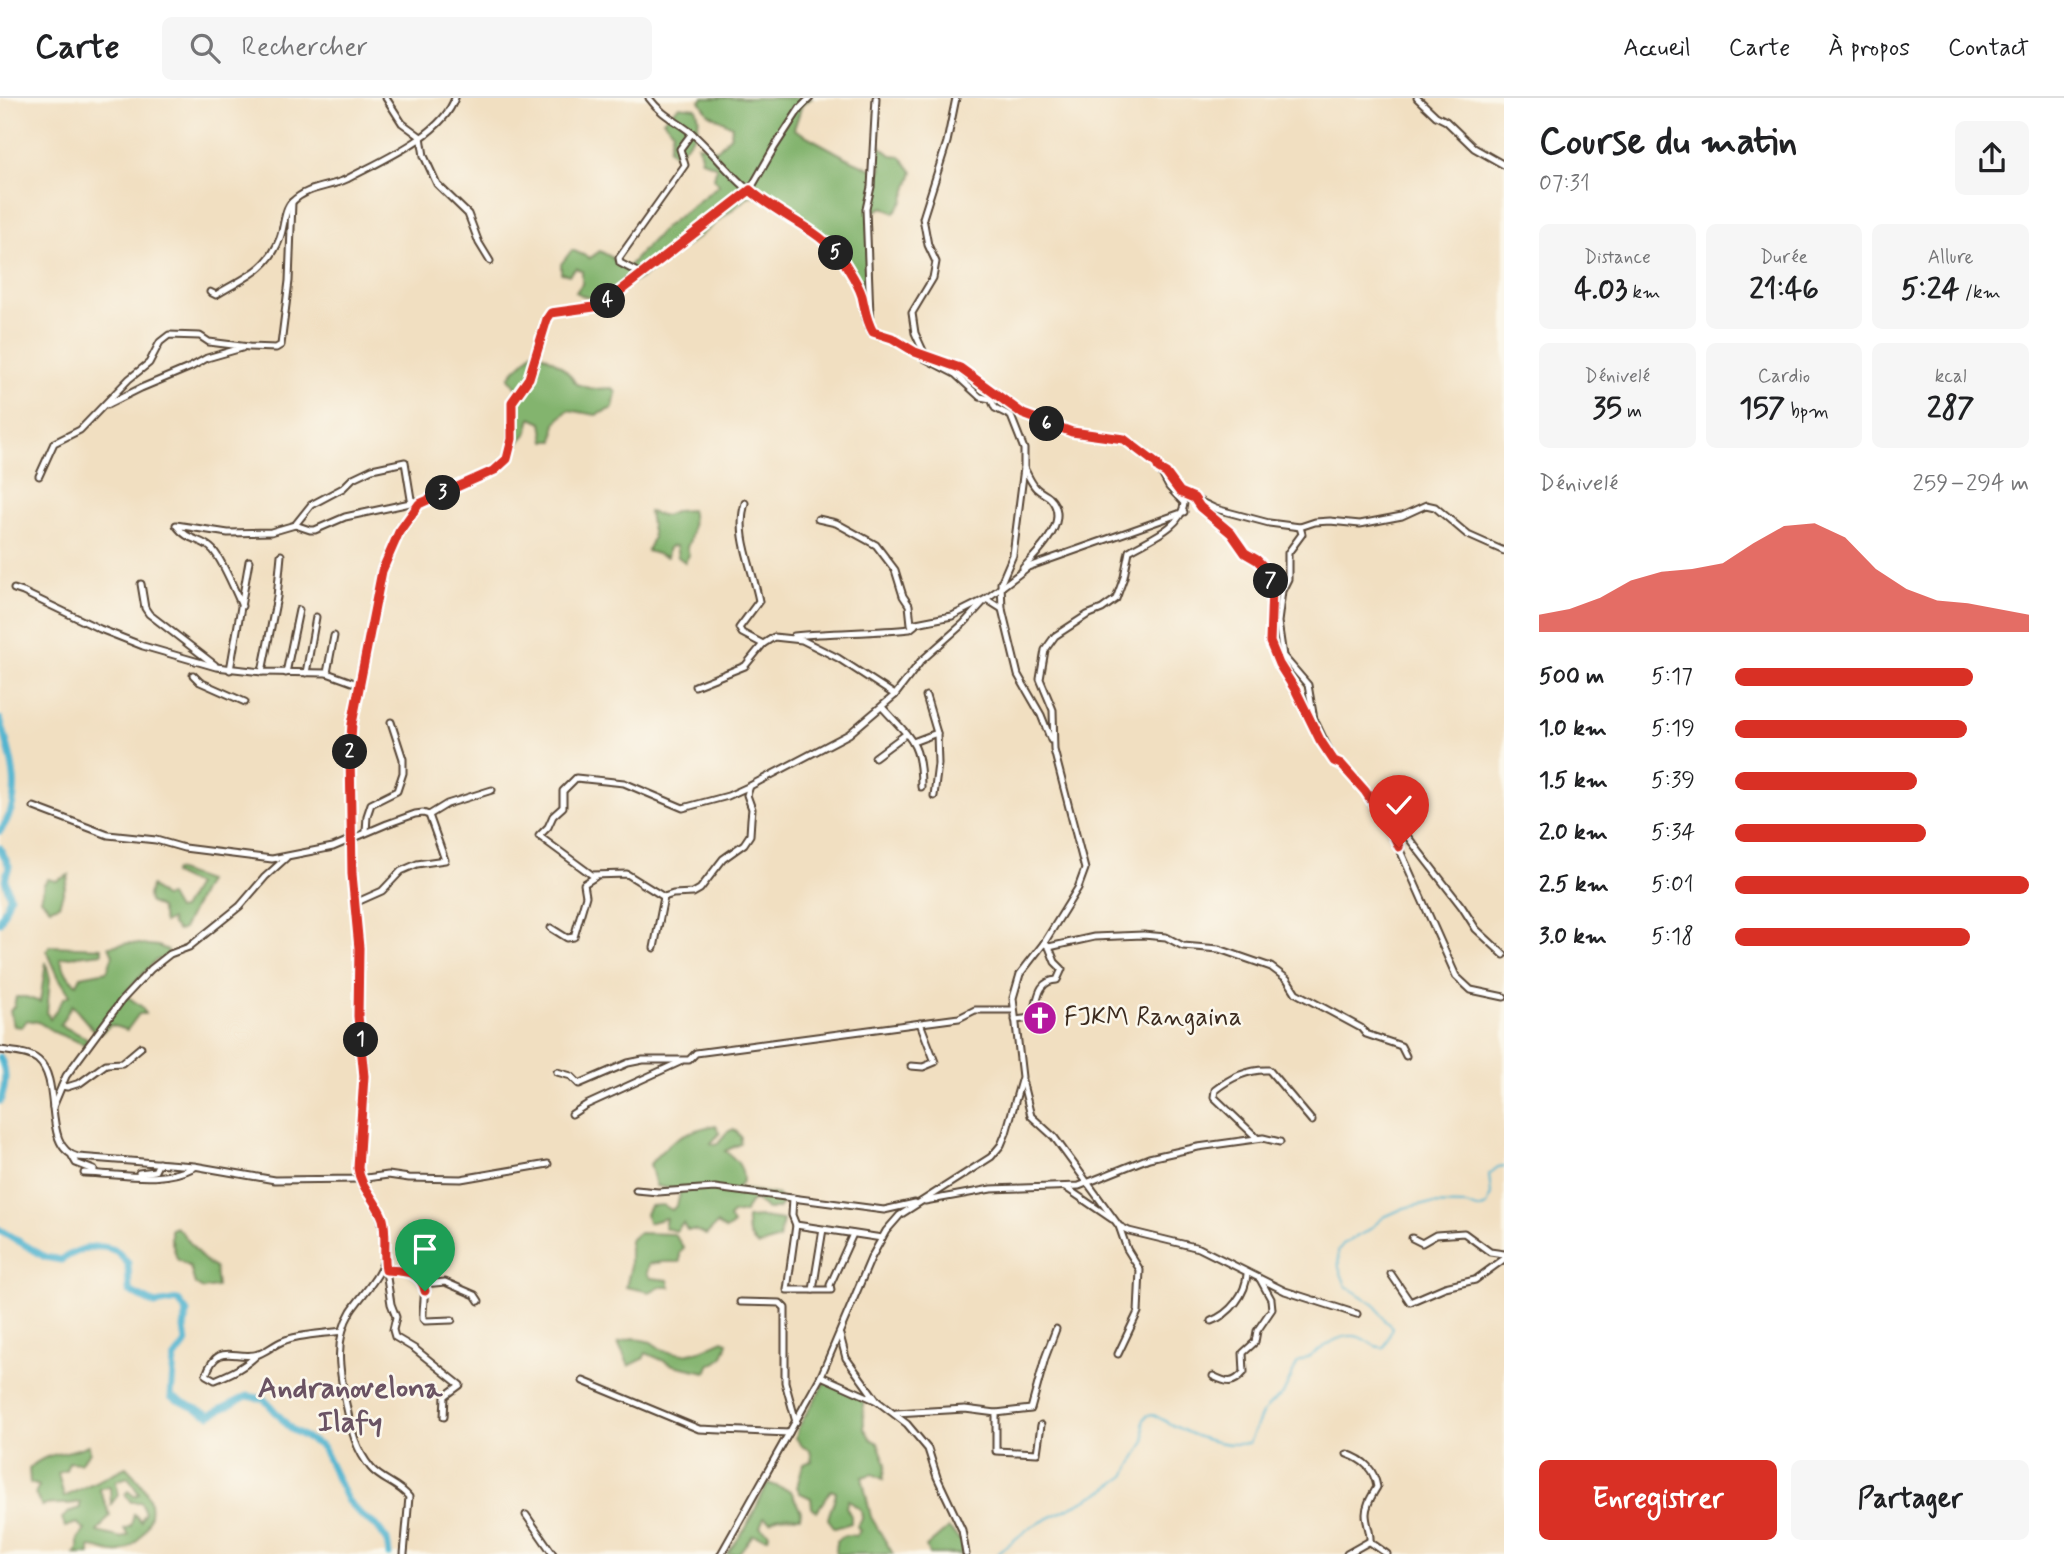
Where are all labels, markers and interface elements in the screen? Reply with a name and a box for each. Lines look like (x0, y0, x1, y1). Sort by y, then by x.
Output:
search box (162, 17, 652, 80)
text: Carte (35, 26, 120, 70)
icon: search (186, 29, 224, 67)
text: Rechercher (242, 31, 368, 65)
text: Accueil (1623, 33, 1691, 64)
text: Carte (1729, 33, 1790, 64)
text: À propos (1828, 33, 1910, 64)
text: Contact (1948, 33, 2029, 64)
text: Course du matin (1539, 118, 1797, 167)
button: share (1955, 121, 2029, 195)
text: 07:31 (1539, 169, 1590, 199)
pin: 5 (818, 236, 854, 270)
text: 5 (830, 240, 841, 265)
text: Distance (1584, 245, 1651, 270)
text: Durée (1760, 245, 1808, 270)
text: Allure (1928, 245, 1973, 270)
text: 4.03 (1574, 270, 1627, 309)
text: 21:46 (1749, 270, 1819, 309)
text: 5:24 (1901, 270, 1960, 309)
text: km (1627, 280, 1660, 305)
text: /km (1960, 280, 2001, 305)
pin: 4 (590, 284, 626, 318)
text: 4 (602, 288, 613, 313)
text: Dénivelé (1585, 364, 1650, 389)
text: Cardio (1758, 364, 1810, 389)
text: kcal (1935, 364, 1967, 389)
text: 35 (1592, 389, 1622, 428)
text: 157 (1739, 389, 1785, 428)
text: 287 (1927, 389, 1975, 428)
text: m (1622, 399, 1642, 424)
text: bpm (1785, 399, 1829, 424)
pin: 6 (1030, 406, 1064, 442)
text: 6 (1042, 411, 1051, 436)
text: Dénivelé (1539, 469, 1618, 499)
text: 259–294 m (1913, 469, 2029, 499)
pin: 3 (426, 476, 460, 510)
text: 3 (438, 480, 447, 505)
pin: 7 (1254, 564, 1288, 598)
text: 7 (1265, 568, 1276, 593)
text: 500 m (1539, 662, 1604, 692)
text: 5:17 (1651, 662, 1693, 692)
text: 1.0 km (1539, 714, 1607, 744)
text: 5:19 (1651, 714, 1695, 744)
pin: 2 (332, 734, 368, 770)
text: 2 (345, 739, 354, 764)
text: 1.5 km (1539, 766, 1608, 796)
text: 5:39 (1651, 766, 1695, 796)
pin (1369, 775, 1429, 847)
icon: check (1380, 786, 1418, 824)
text: 2.0 km (1539, 818, 1608, 848)
text: 5:34 (1651, 818, 1695, 848)
text: 2.5 km (1539, 870, 1609, 900)
text: 5:01 (1651, 870, 1694, 900)
text: 3.0 km (1539, 922, 1607, 952)
text: 5:18 (1651, 922, 1694, 952)
church icon: FJKM Rangaina (1021, 999, 1059, 1037)
place label: FJKM Rangaina (1064, 1001, 1242, 1035)
pin: 1 (344, 1023, 378, 1058)
text: 1 (356, 1027, 365, 1052)
pin (395, 1219, 455, 1291)
icon: arrive (406, 1230, 444, 1268)
district label: Andranovelona Ilafy (258, 1369, 443, 1442)
button: Enregistrer (1539, 1460, 1777, 1540)
button: Partager (1791, 1460, 2029, 1540)

